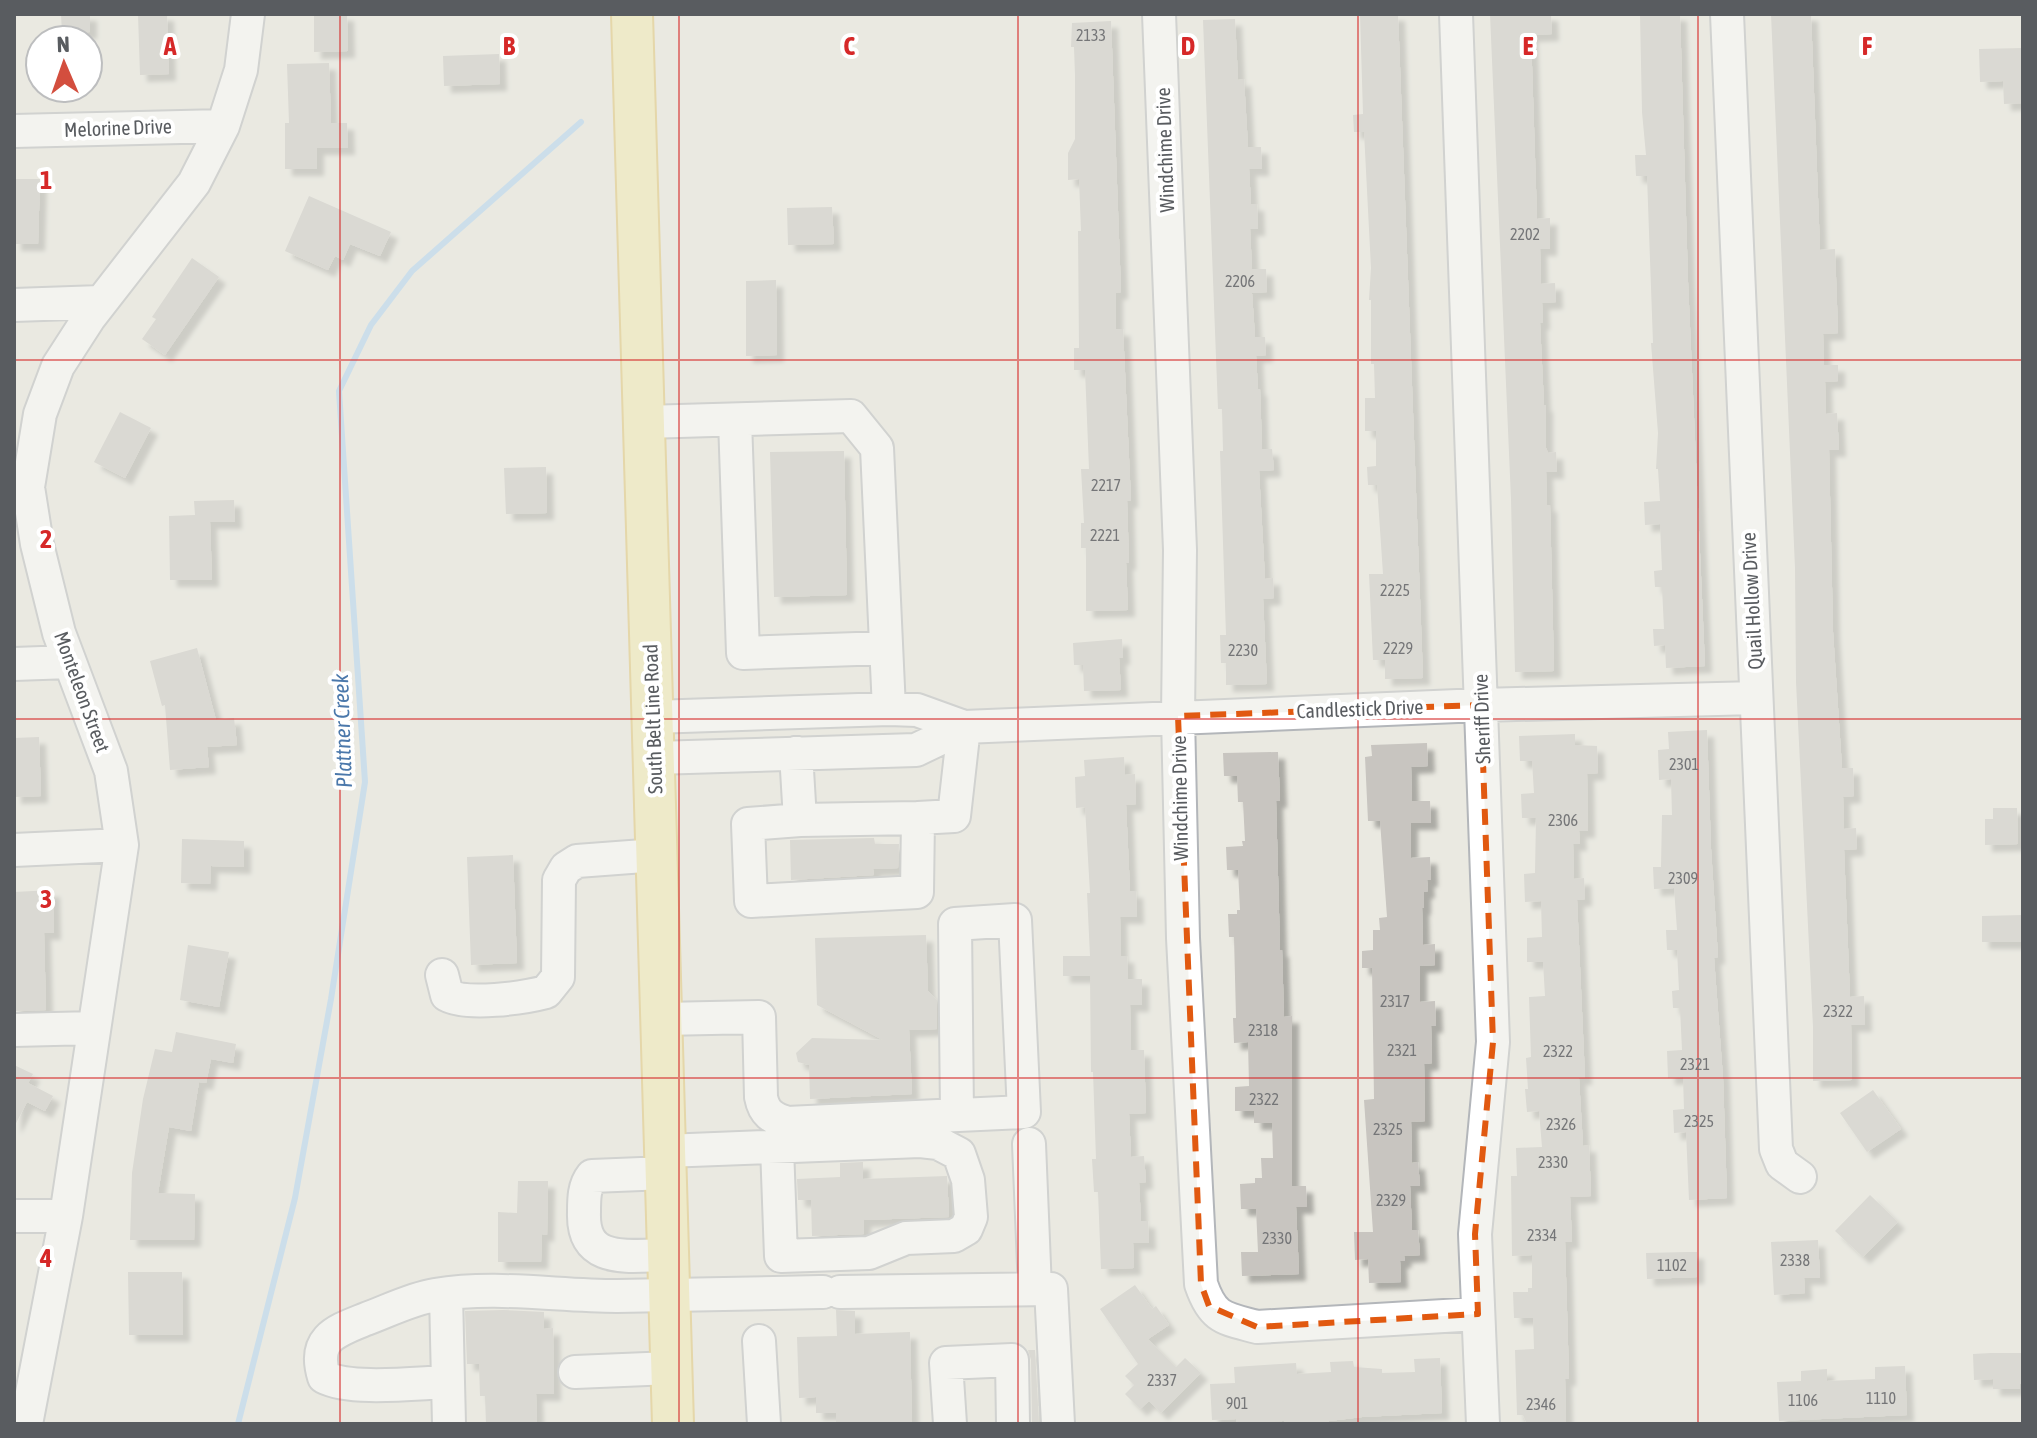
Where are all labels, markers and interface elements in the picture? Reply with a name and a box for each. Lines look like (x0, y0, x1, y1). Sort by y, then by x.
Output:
north arrow (24, 24, 104, 104)
house number: 2133 (1076, 26, 1106, 44)
text: N (56, 31, 70, 57)
text: A (163, 31, 177, 61)
text: B (503, 31, 516, 61)
text: C (843, 31, 855, 61)
text: D (1181, 31, 1195, 61)
text: E (1522, 31, 1534, 61)
text: F (1862, 31, 1873, 61)
street label: Windchime Drive (1151, 87, 1178, 213)
street label: Melorine Drive (64, 114, 172, 141)
text: 1 (40, 165, 52, 195)
house number: 2202 (1510, 225, 1540, 243)
house number: 2206 (1225, 272, 1255, 290)
house number: 2217 (1091, 476, 1121, 494)
text: 2 (40, 524, 52, 554)
house number: 2221 (1090, 526, 1120, 544)
street label: Quail Hollow Drive (1736, 532, 1767, 670)
house number: 2225 (1380, 581, 1410, 599)
street label: Monteleon Street (50, 628, 115, 756)
house number: 2229 (1383, 639, 1413, 657)
house number: 2230 (1228, 641, 1258, 659)
street label: South Belt Line Road (638, 644, 667, 794)
water label: Plattner Creek (327, 673, 357, 789)
street label: Sheriff Drive (1468, 674, 1495, 764)
street label: Candlestick Drive (1296, 695, 1424, 722)
street label: Windchime Drive (1167, 735, 1192, 861)
house number: 2301 (1669, 755, 1699, 773)
house number: 2306 (1548, 811, 1578, 829)
house number: 2309 (1668, 869, 1698, 887)
text: 3 (40, 884, 52, 914)
house number: 2317 (1380, 992, 1410, 1010)
house number: 2322 (1823, 1002, 1853, 1020)
house number: 2318 (1248, 1021, 1278, 1039)
house number: 2321 (1387, 1041, 1417, 1059)
house number: 2322 (1543, 1042, 1573, 1060)
house number: 2321 (1680, 1055, 1710, 1073)
house number: 2322 (1249, 1090, 1279, 1108)
house number: 2325 (1684, 1112, 1714, 1130)
house number: 2326 (1546, 1115, 1576, 1133)
house number: 2325 (1373, 1120, 1403, 1138)
house number: 2330 (1538, 1153, 1568, 1171)
house number: 2329 (1376, 1191, 1406, 1209)
house number: 2334 (1527, 1226, 1557, 1244)
house number: 2330 (1262, 1229, 1292, 1247)
text: 4 (39, 1243, 52, 1273)
house number: 2338 (1780, 1251, 1810, 1269)
house number: 1102 (1657, 1256, 1687, 1274)
house number: 2337 (1147, 1371, 1177, 1389)
house number: 1110 (1866, 1389, 1896, 1407)
house number: 1106 (1788, 1391, 1818, 1409)
house number: 901 (1226, 1394, 1248, 1412)
house number: 2346 (1526, 1395, 1556, 1413)

